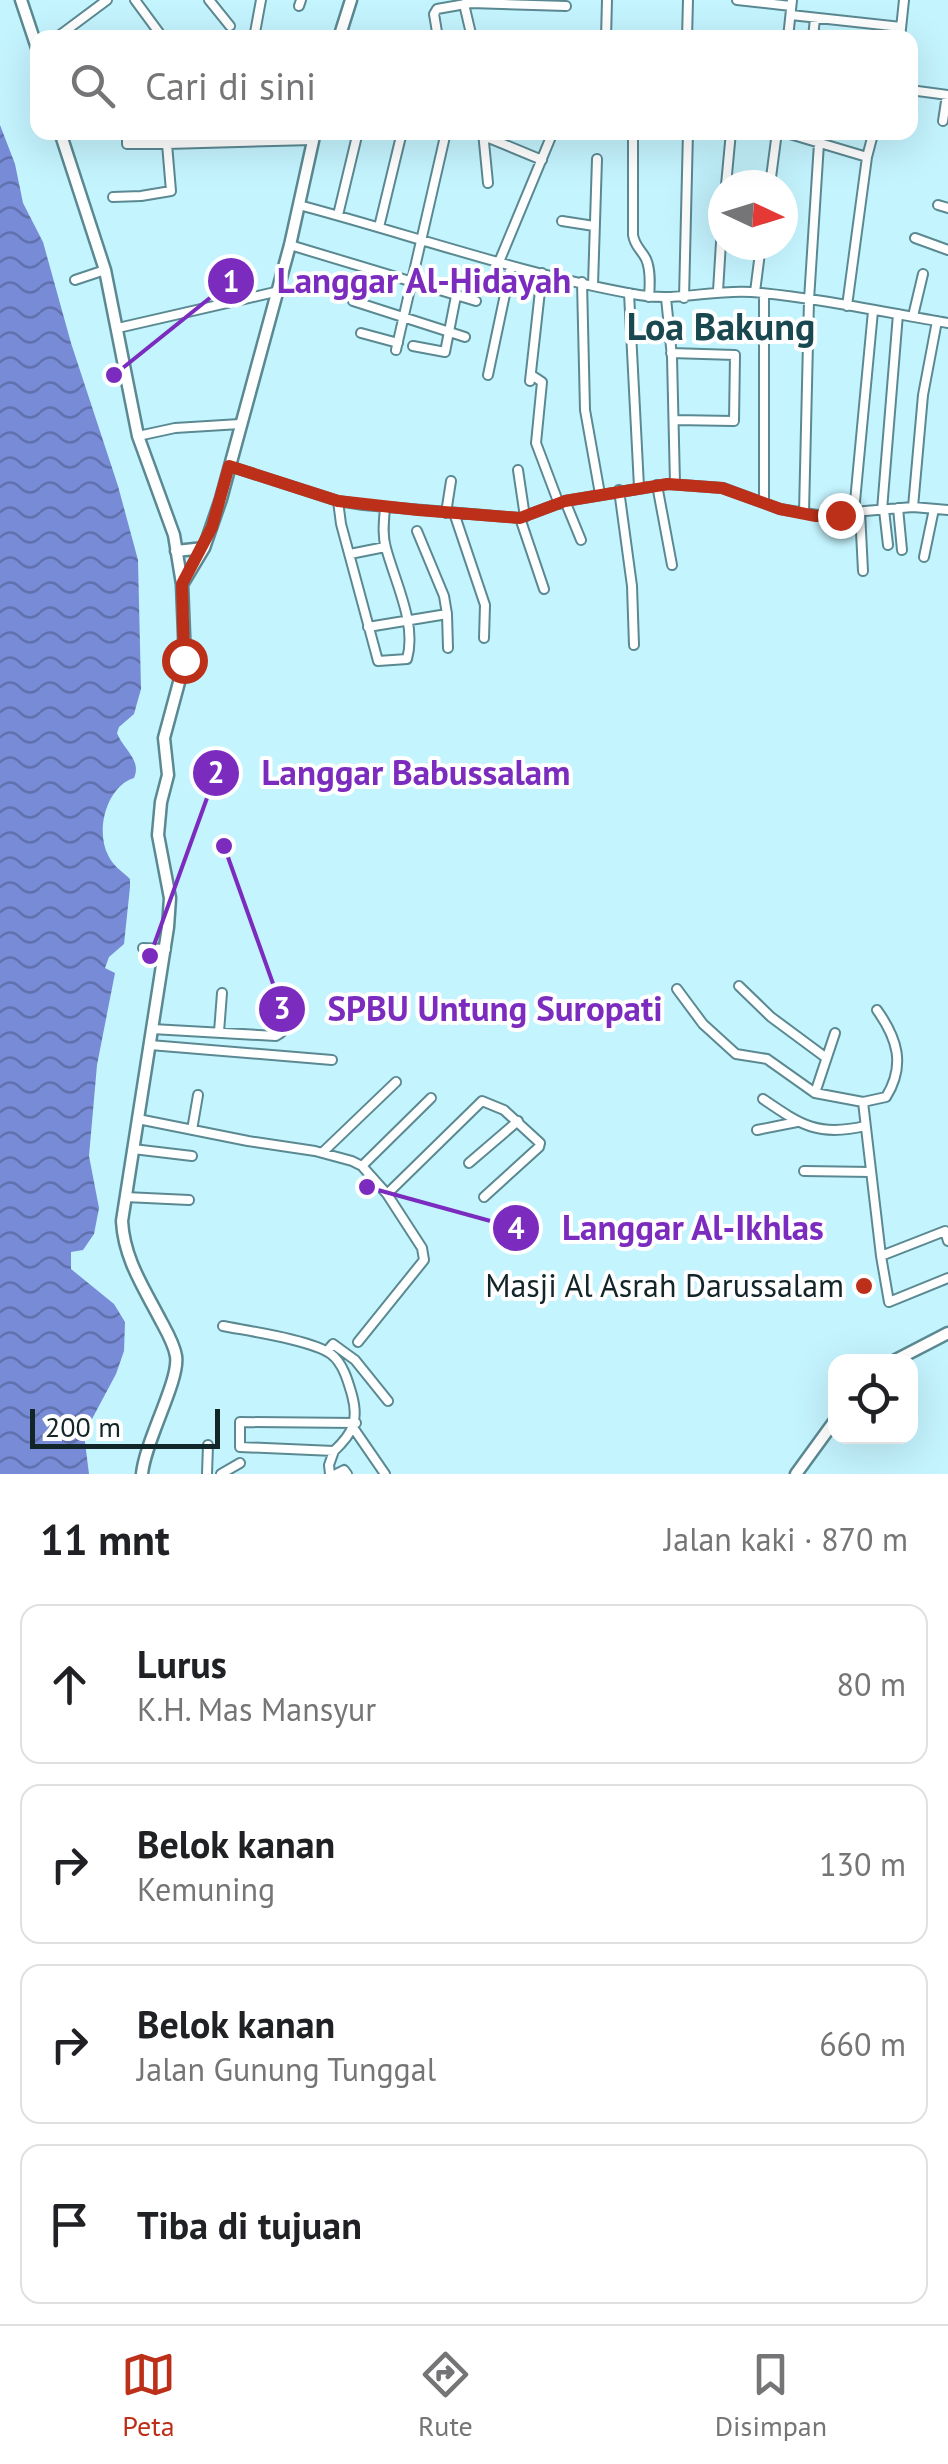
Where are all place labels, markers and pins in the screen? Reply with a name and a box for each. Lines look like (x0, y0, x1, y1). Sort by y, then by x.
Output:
callout: Langgar Al-Hidayah (206, 249, 592, 314)
callout: Langgar Babussalam (191, 740, 590, 805)
callout: SPBU Untung Suropati (257, 976, 682, 1041)
callout: Langgar Al-Ikhlas (491, 1196, 844, 1261)
place label: Masji Al Asrah Darussalam (485, 1264, 844, 1306)
marker: Masji Al Asrah Darussalam (853, 1275, 875, 1297)

